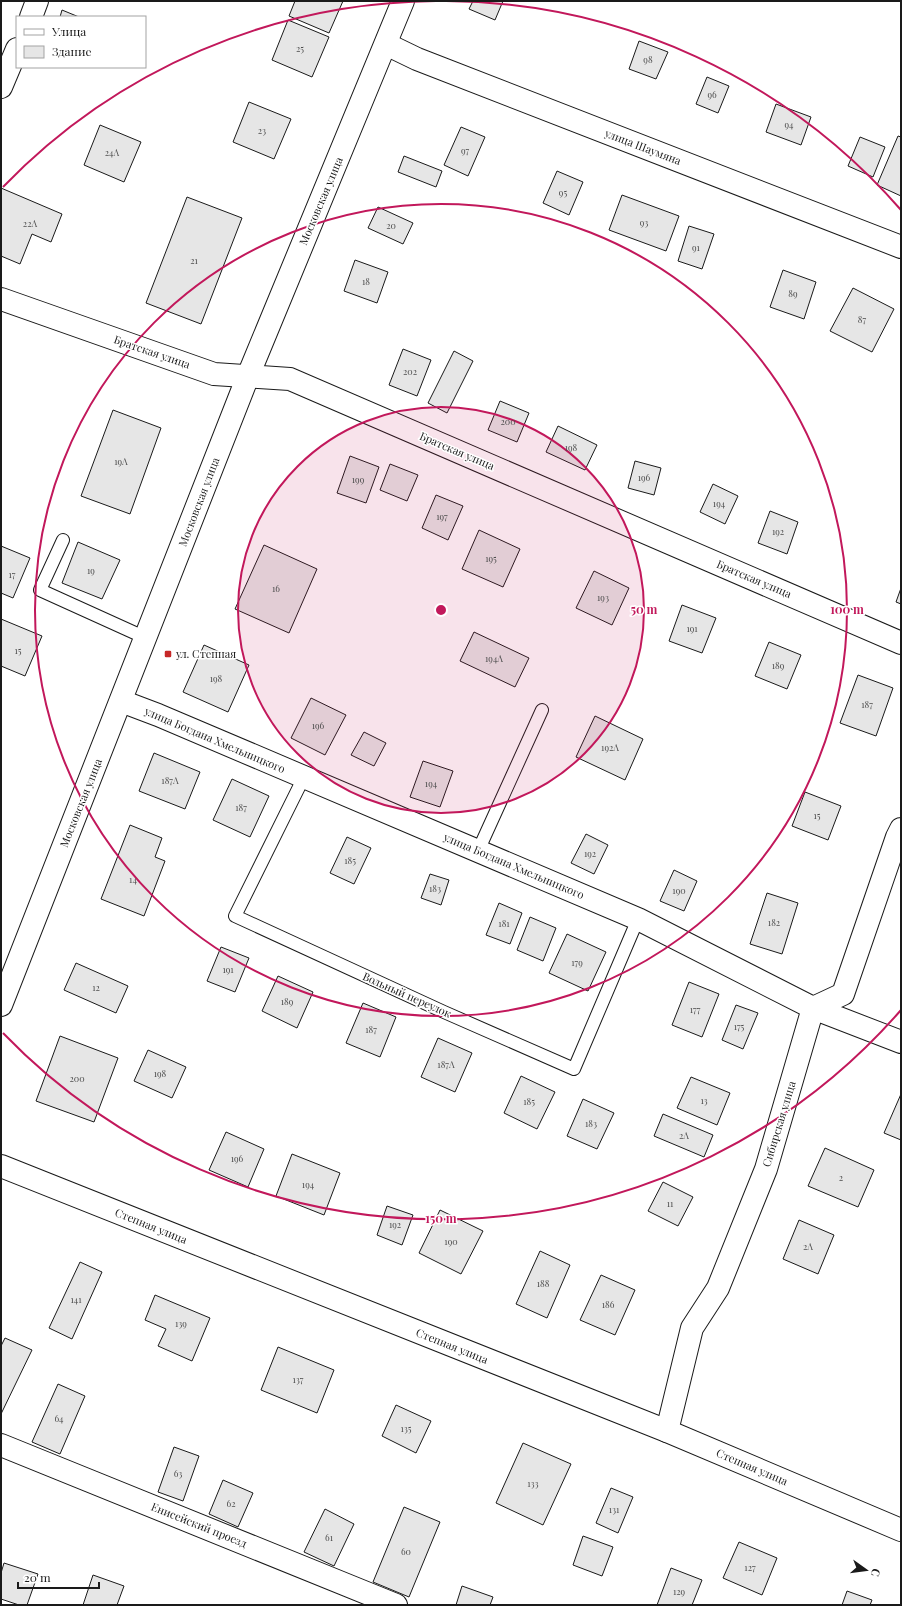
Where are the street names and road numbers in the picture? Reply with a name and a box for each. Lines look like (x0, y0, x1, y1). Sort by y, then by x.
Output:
street label: улица Шаумяна (602, 125, 684, 168)
street label: Московская улица (295, 154, 346, 247)
street label: Братская улица (112, 331, 193, 372)
street label: Братская улица (417, 428, 497, 473)
street label: Московская улица (175, 455, 223, 549)
street label: Братская улица (714, 556, 794, 601)
street label: улица Богдана Хмельницкого (142, 703, 288, 776)
street label: Московская улица (56, 756, 105, 849)
street label: улица Богдана Хмельницкого (441, 829, 587, 902)
street label: Вольный переулок (360, 968, 455, 1021)
street label: Сибирская улица (758, 1078, 799, 1169)
street label: Степная улица (113, 1204, 190, 1247)
street label: Степная улица (414, 1324, 491, 1367)
street label: Степная улица (714, 1445, 791, 1489)
street label: Енисейский проезд (149, 1499, 249, 1551)

